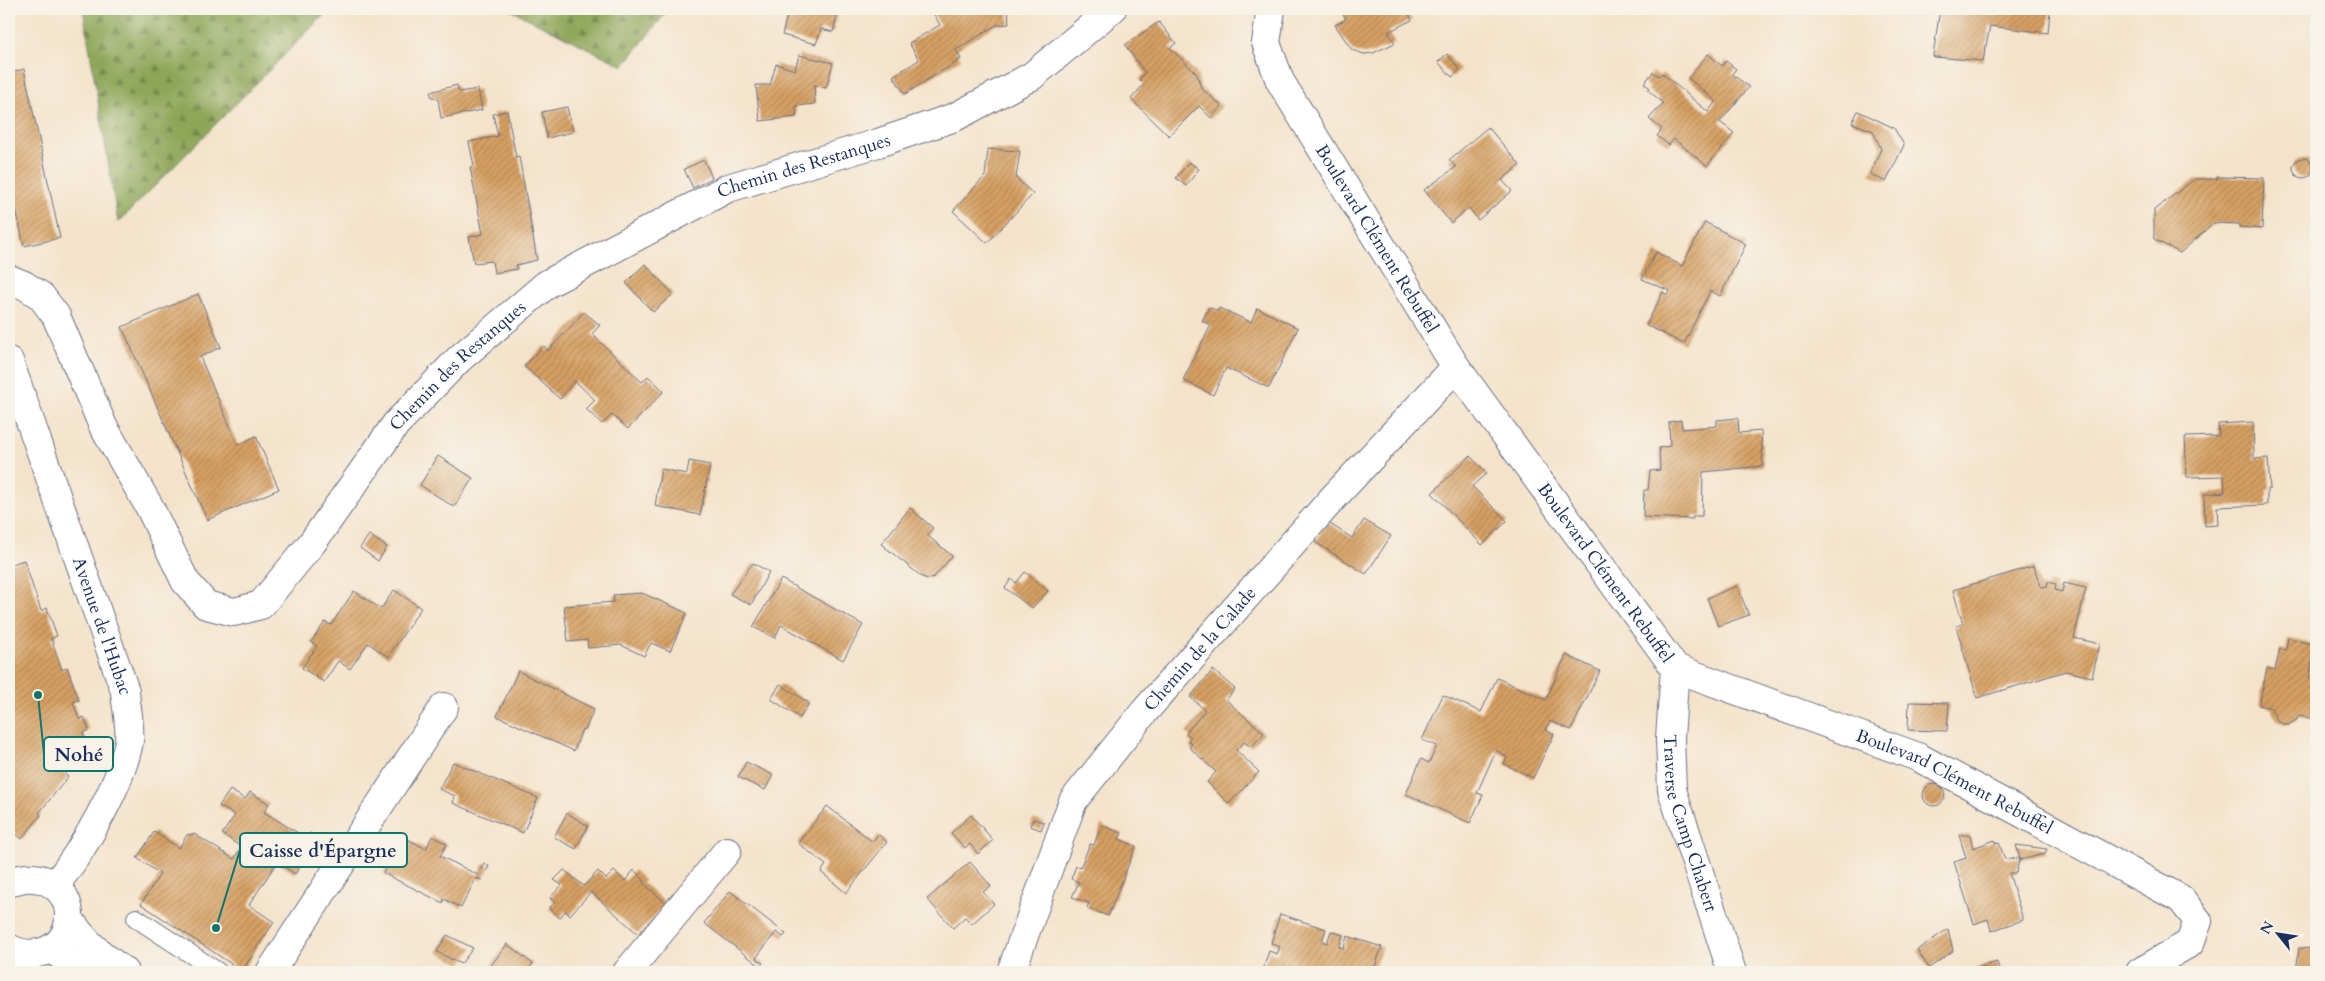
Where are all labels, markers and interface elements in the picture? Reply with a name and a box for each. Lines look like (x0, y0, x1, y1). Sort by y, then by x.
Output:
street label: Chemin des Restanques (712, 127, 894, 204)
street label: Boulevard Clément Rebuffel (1309, 140, 1445, 338)
street label: Chemin des Restanques (383, 295, 531, 436)
street label: Boulevard Clément Rebuffel (1532, 478, 1680, 668)
street label: Avenue de l'Hubac (66, 553, 138, 699)
street label: Chemin de la Calade (1138, 581, 1262, 717)
street label: Boulevard Clément Rebuffel (1852, 723, 2058, 840)
street label: Traverse Camp Chabert (1657, 734, 1724, 915)
callout: Nohé (44, 737, 113, 771)
text: Nohé (55, 742, 103, 768)
callout: Caisse d'Épargne (240, 833, 407, 867)
text: Caisse d'Épargne (249, 838, 397, 864)
north arrow (2252, 908, 2302, 958)
text: N (2256, 918, 2278, 938)

